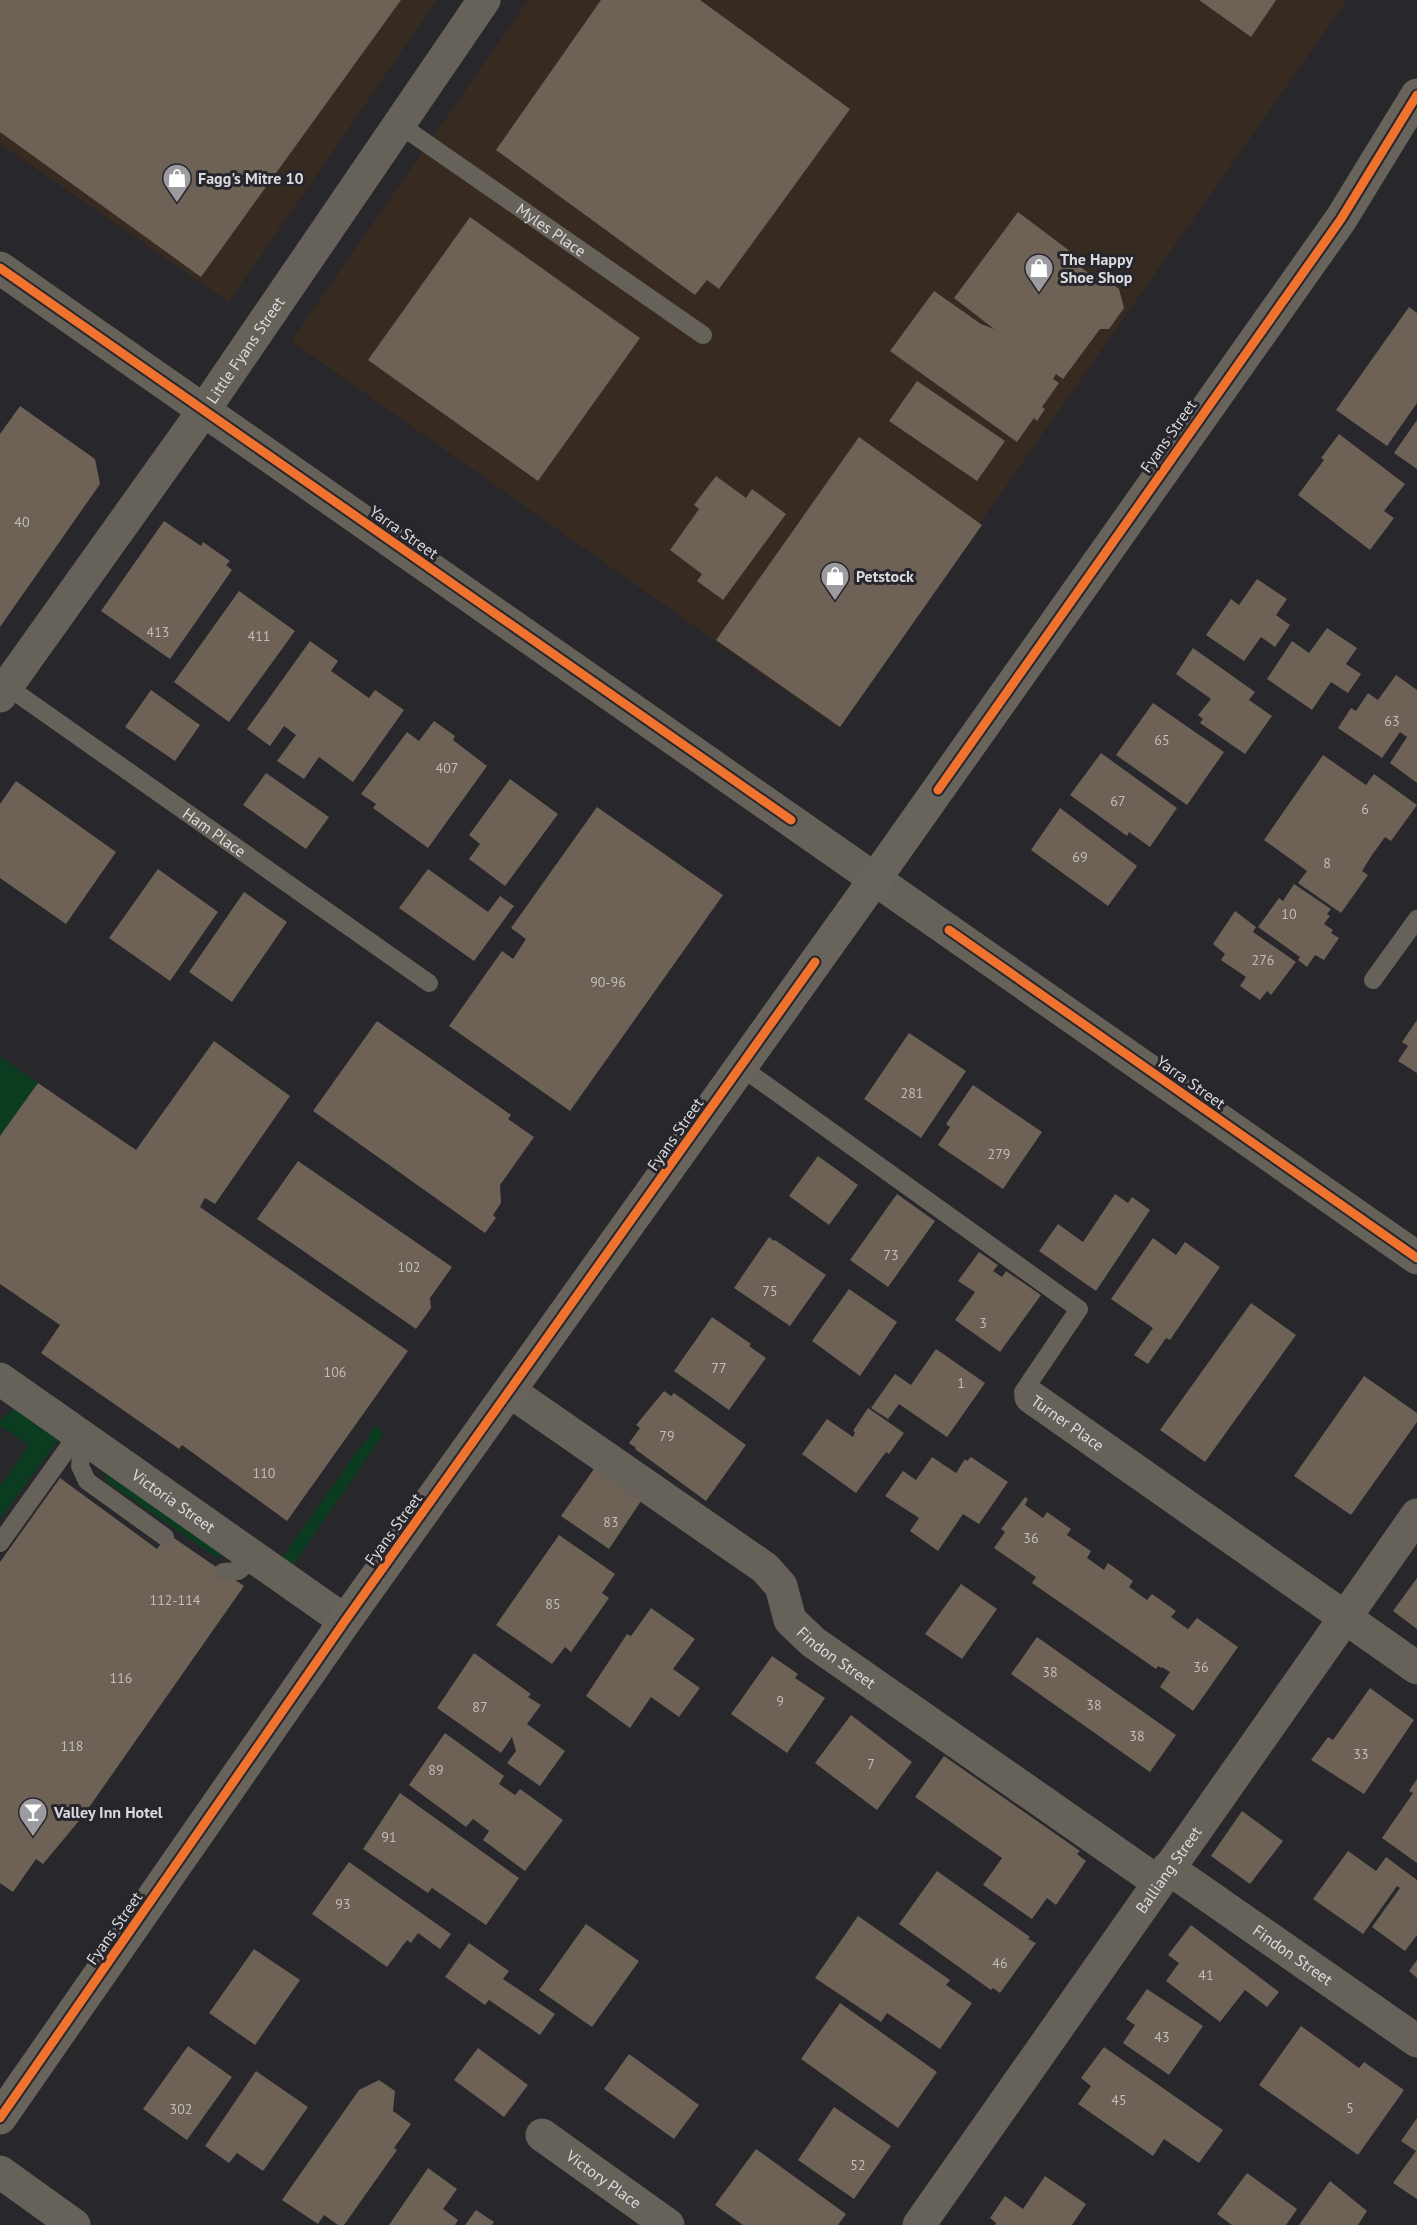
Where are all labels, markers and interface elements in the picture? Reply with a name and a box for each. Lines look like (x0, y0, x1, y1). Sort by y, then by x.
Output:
shop icon: Fagg's Mitre 10 (161, 162, 193, 204)
place label: Fagg's Mitre 10 (198, 168, 304, 188)
street label: Myles Place (512, 199, 590, 261)
place label: The Happy Shoe Shop (1060, 249, 1133, 287)
shop icon: The Happy Shoe Shop (1023, 252, 1055, 294)
street label: Little Fyans Street (202, 292, 289, 407)
street label: Fyans Street (1136, 395, 1201, 476)
street label: Yarra Street (366, 501, 443, 563)
house number: 40 (14, 513, 30, 531)
shop icon: Petstock (819, 560, 851, 602)
place label: Petstock (856, 566, 914, 586)
house number: 413 (147, 623, 169, 641)
house number: 411 (248, 627, 270, 645)
house number: 63 (1384, 712, 1400, 730)
house number: 65 (1154, 731, 1170, 749)
house number: 407 (436, 759, 458, 777)
house number: 67 (1110, 792, 1126, 810)
house number: 6 (1361, 800, 1369, 818)
street label: Ham Place (179, 803, 250, 861)
house number: 69 (1072, 848, 1088, 866)
house number: 8 (1323, 854, 1331, 872)
house number: 10 (1281, 905, 1297, 923)
house number: 276 (1252, 951, 1274, 969)
house number: 90-96 (590, 973, 626, 991)
street label: Yarra Street (1153, 1051, 1230, 1113)
house number: 281 (901, 1084, 923, 1102)
street label: Fyans Street (643, 1093, 708, 1174)
house number: 279 (988, 1145, 1010, 1163)
house number: 73 (883, 1246, 899, 1264)
house number: 102 (398, 1258, 420, 1276)
house number: 75 (762, 1282, 778, 1300)
house number: 3 (979, 1314, 987, 1332)
house number: 77 (711, 1359, 727, 1377)
house number: 106 (324, 1363, 346, 1381)
house number: 1 (957, 1374, 965, 1392)
street label: Turner Place (1028, 1390, 1108, 1455)
house number: 79 (659, 1427, 675, 1445)
street label: Victoria Street (127, 1464, 220, 1537)
house number: 110 (253, 1464, 276, 1482)
street label: Fyans Street (360, 1489, 426, 1569)
house number: 83 (603, 1513, 619, 1531)
house number: 36 (1023, 1529, 1039, 1547)
house number: 112-114 (150, 1591, 201, 1609)
house number: 85 (545, 1595, 561, 1613)
street label: Findon Street (793, 1622, 880, 1693)
house number: 36 (1193, 1658, 1209, 1676)
house number: 38 (1042, 1663, 1058, 1681)
house number: 116 (110, 1669, 132, 1687)
house number: 9 (776, 1692, 784, 1710)
house number: 38 (1086, 1696, 1102, 1714)
house number: 87 (472, 1698, 488, 1716)
house number: 38 (1129, 1727, 1145, 1745)
house number: 118 (61, 1737, 83, 1755)
house number: 33 (1353, 1745, 1369, 1763)
house number: 7 (867, 1755, 875, 1773)
house number: 89 (428, 1761, 444, 1779)
bar icon: Valley Inn Hotel (17, 1796, 49, 1838)
place label: Valley Inn Hotel (53, 1802, 163, 1822)
street label: Balliang Street (1131, 1822, 1206, 1917)
house number: 91 (381, 1828, 397, 1846)
street label: Fyans Street (82, 1887, 147, 1968)
house number: 93 (335, 1895, 351, 1913)
street label: Findon Street (1249, 1920, 1337, 1990)
house number: 46 (992, 1954, 1008, 1972)
house number: 41 (1198, 1966, 1214, 1984)
house number: 43 (1154, 2028, 1170, 2046)
house number: 45 (1111, 2091, 1127, 2109)
house number: 5 (1346, 2099, 1354, 2117)
house number: 302 (170, 2100, 192, 2118)
street label: Victory Place (562, 2145, 645, 2213)
house number: 52 (850, 2156, 866, 2174)

